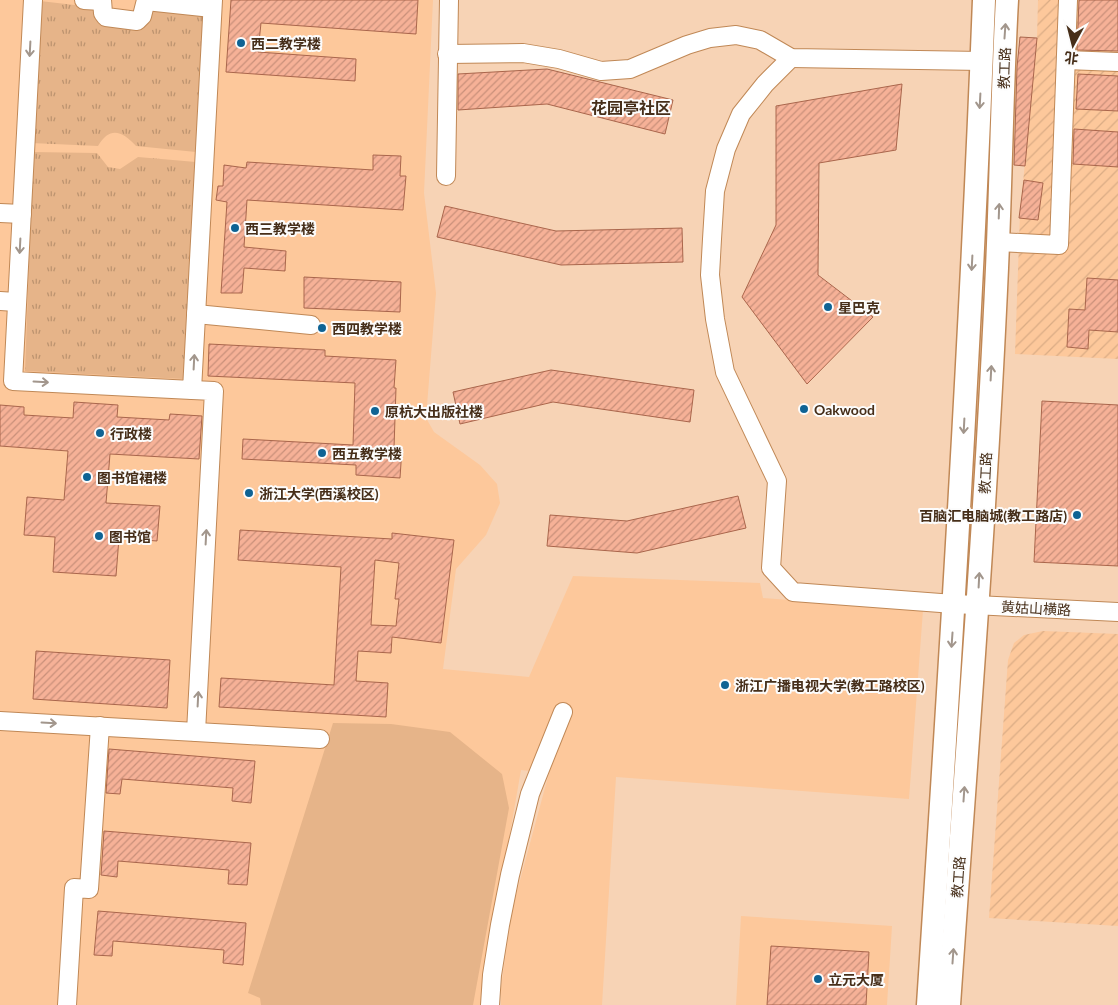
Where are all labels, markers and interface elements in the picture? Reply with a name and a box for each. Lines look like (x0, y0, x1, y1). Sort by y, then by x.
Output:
north arrow (1048, 20, 1098, 70)
one-way arrow (1001, 23, 1010, 39)
place label: 西二教学楼 (251, 35, 321, 52)
marker: 西二教学楼 (235, 37, 247, 49)
one-way arrow (26, 40, 35, 56)
street label: 教工路 (995, 47, 1013, 89)
text: 北 (1063, 49, 1079, 68)
one-way arrow (975, 92, 985, 109)
district label: 花园亭社区 (591, 98, 671, 117)
one-way arrow (994, 203, 1003, 219)
place label: 西三教学楼 (245, 220, 315, 237)
marker: 西三教学楼 (229, 222, 241, 234)
one-way arrow (15, 238, 24, 254)
one-way arrow (968, 255, 977, 271)
place label: 星巴克 (838, 299, 880, 316)
marker: 星巴克 (822, 301, 834, 313)
place label: 西四教学楼 (332, 320, 402, 337)
marker: 西四教学楼 (316, 322, 328, 334)
one-way arrow (189, 354, 198, 370)
one-way arrow (986, 365, 995, 381)
one-way arrow (32, 378, 48, 387)
place label: Oakwood (814, 401, 875, 418)
place label: 原杭大出版社楼 (385, 403, 483, 420)
marker: Oakwood (798, 403, 810, 415)
marker: 原杭大出版社楼 (369, 405, 381, 417)
one-way arrow (959, 418, 968, 434)
place label: 行政楼 (110, 425, 152, 442)
marker: 行政楼 (94, 427, 106, 439)
place label: 西五教学楼 (332, 445, 402, 462)
marker: 西五教学楼 (316, 447, 328, 459)
street label: 教工路 (975, 452, 995, 494)
place label: 图书馆裙楼 (97, 469, 167, 486)
marker: 图书馆裙楼 (81, 471, 93, 483)
place label: 浙江大学(西溪校区) (259, 485, 379, 502)
marker: 浙江大学(西溪校区) (243, 487, 255, 499)
place label: 百脑汇电脑城(教工路店) (919, 507, 1067, 524)
marker: 百脑汇电脑城(教工路店) (1071, 509, 1083, 521)
place label: 图书馆 (109, 528, 151, 545)
one-way arrow (202, 529, 211, 545)
marker: 图书馆 (93, 530, 105, 542)
one-way arrow (974, 572, 983, 588)
street label: 黄姑山横路 (1001, 598, 1071, 618)
one-way arrow (947, 632, 957, 648)
place label: 浙江广播电视大学(教工路校区) (735, 677, 925, 694)
marker: 浙江广播电视大学(教工路校区) (719, 679, 731, 691)
one-way arrow (193, 692, 202, 708)
one-way arrow (40, 719, 56, 728)
one-way arrow (959, 787, 969, 803)
street label: 教工路 (948, 855, 968, 899)
one-way arrow (948, 949, 957, 965)
place label: 立元大厦 (828, 971, 884, 988)
marker: 立元大厦 (812, 973, 824, 985)

